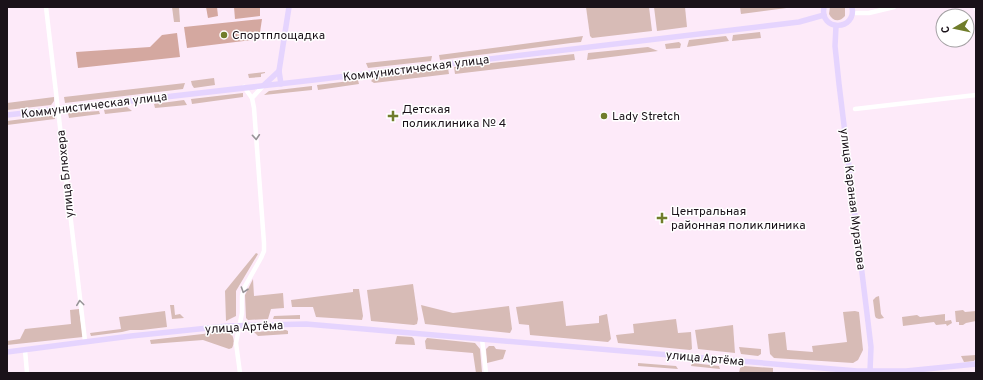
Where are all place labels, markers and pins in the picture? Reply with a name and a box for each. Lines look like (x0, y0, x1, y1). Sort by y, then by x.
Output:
place label: Спортплощадка (232, 28, 325, 44)
marker: Спортплощадка (219, 30, 229, 40)
place label: Детская поликлиника № 4 (402, 102, 506, 132)
place label: Lady Stretch (612, 109, 680, 125)
marker: Детская поликлиника № 4 (387, 110, 399, 122)
marker: Lady Stretch (599, 111, 609, 121)
place label: Центральная районная поликлиника (671, 204, 806, 234)
marker: Центральная районная поликлиника (656, 212, 668, 224)

